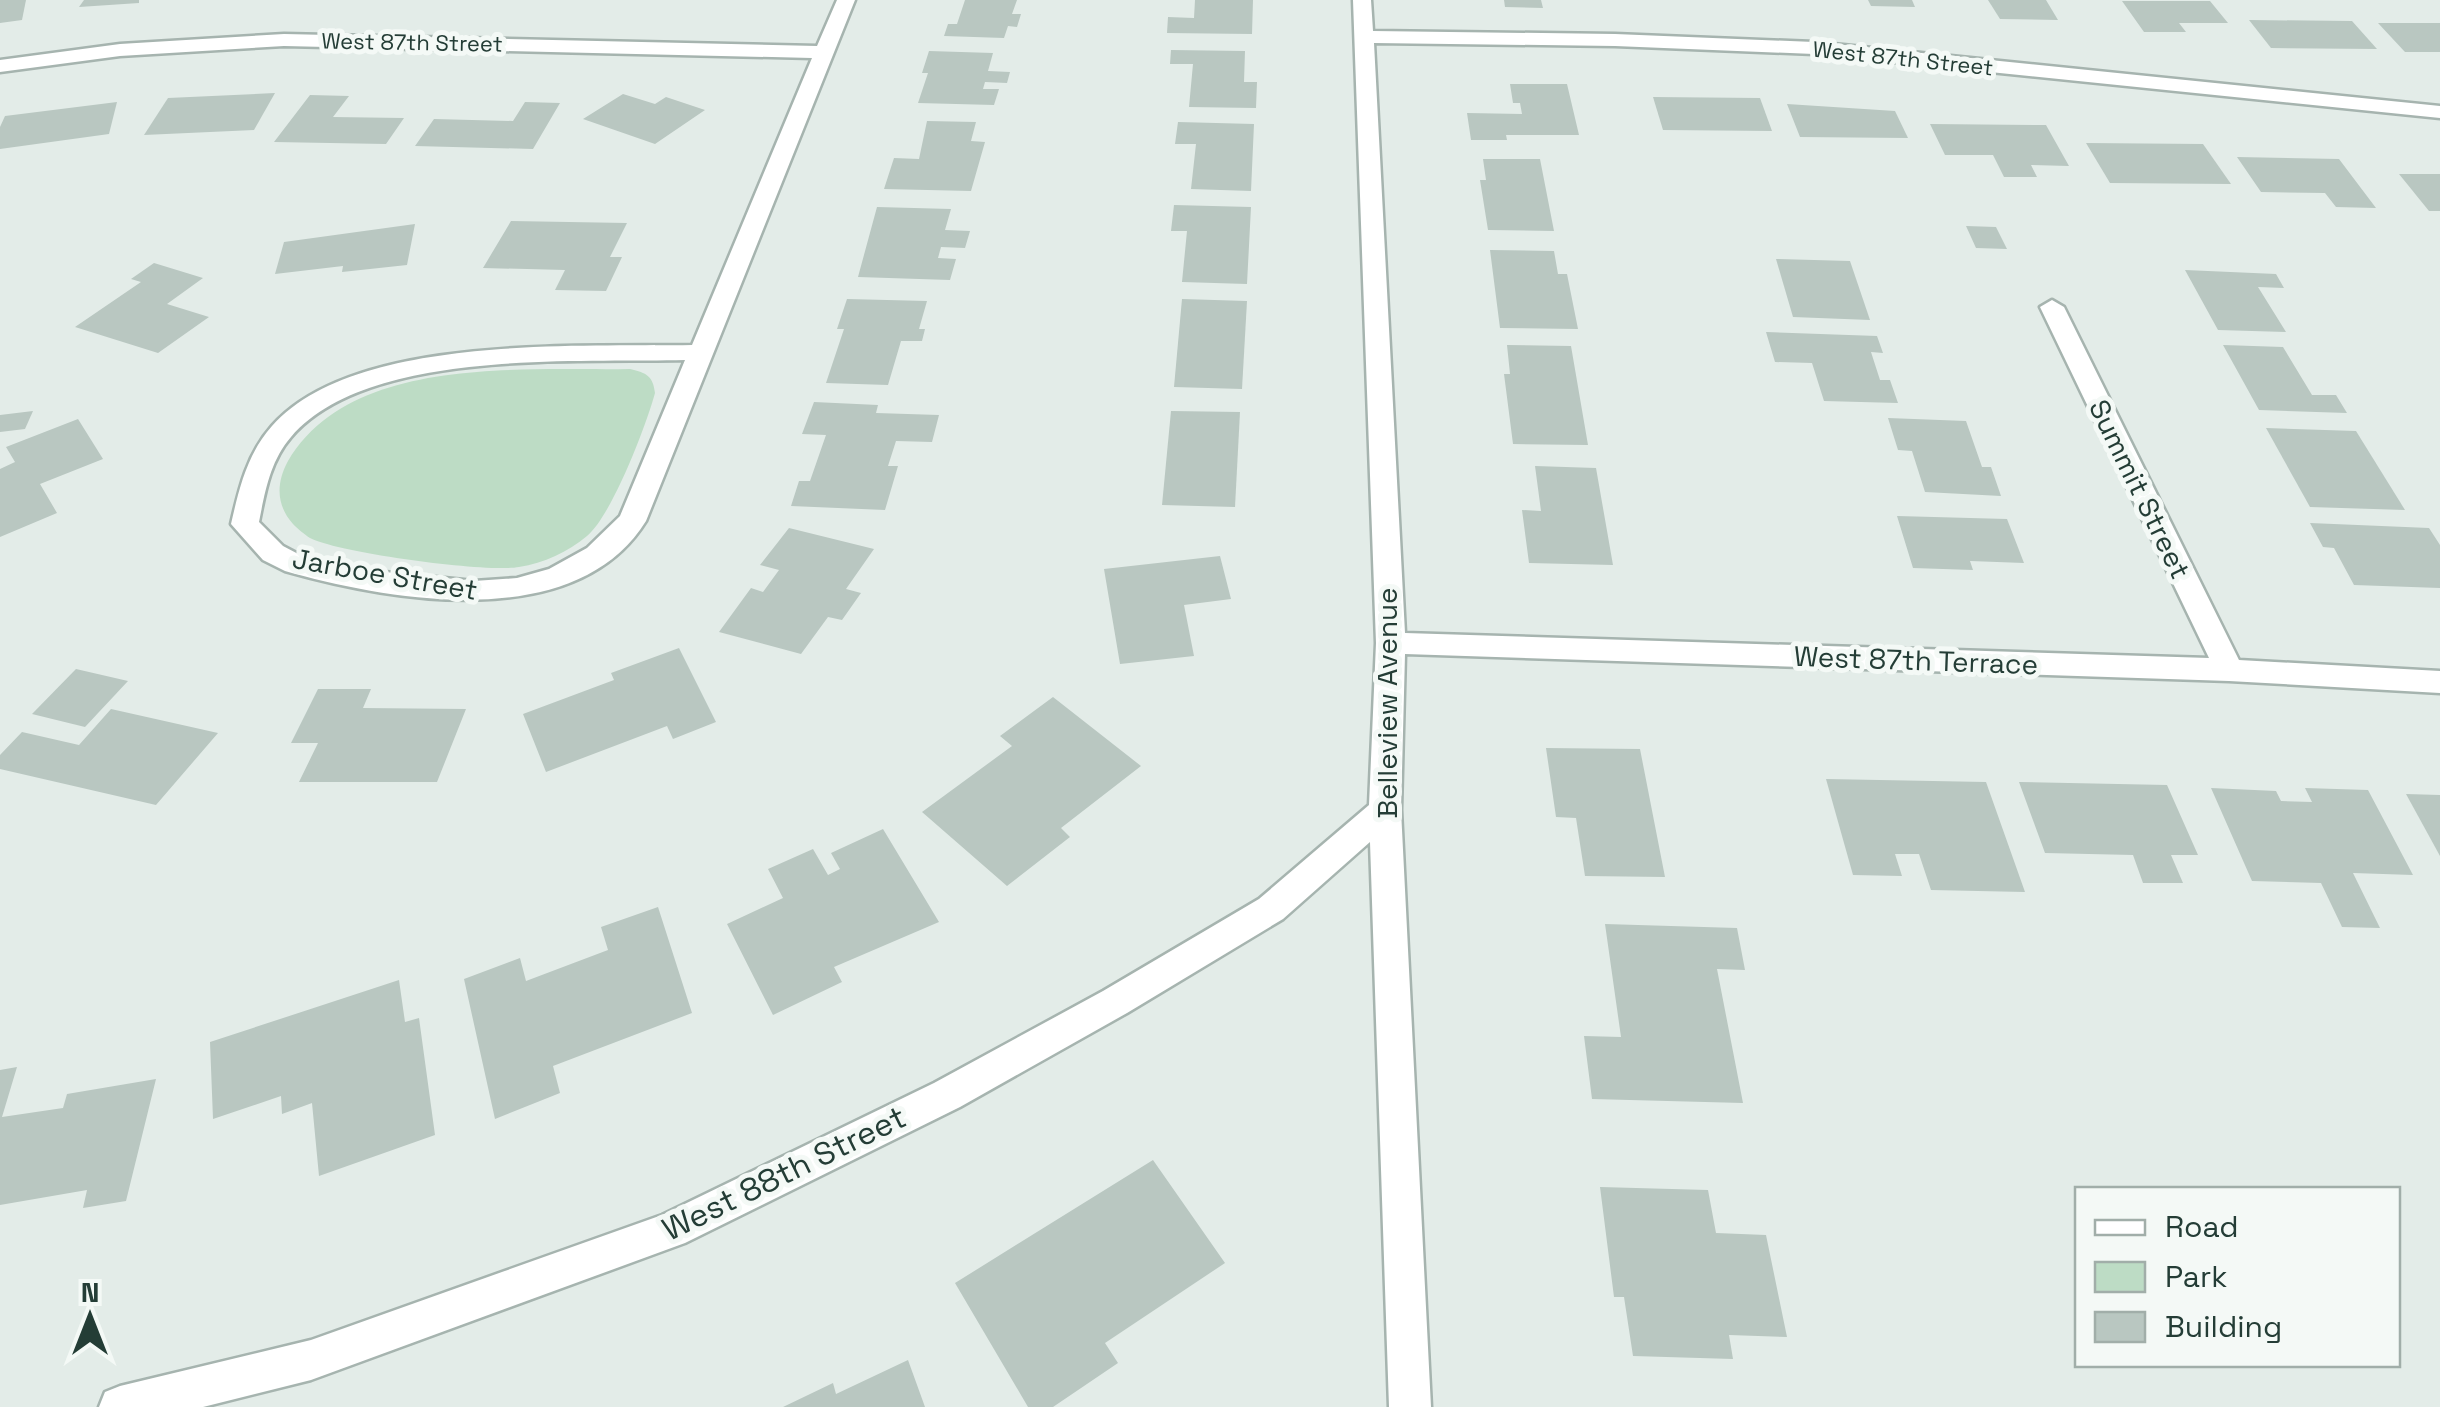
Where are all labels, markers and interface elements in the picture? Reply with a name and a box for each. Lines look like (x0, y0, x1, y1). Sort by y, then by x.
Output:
street label: West 87th Street (321, 26, 503, 58)
street label: West 87th Street (1811, 35, 1995, 81)
street label: Summit Street (2081, 393, 2199, 585)
street label: Jarboe Street (290, 540, 480, 608)
street label: Belleview Avenue (1369, 587, 1405, 819)
street label: West 87th Terrace (1793, 638, 2039, 682)
street label: West 88th Street (656, 1097, 912, 1249)
legend (2075, 1187, 2400, 1367)
text: Road (2165, 1207, 2239, 1246)
text: Park (2165, 1257, 2227, 1296)
north arrow (40, 1267, 140, 1367)
text: N (81, 1274, 99, 1310)
text: Building (2165, 1307, 2282, 1346)

